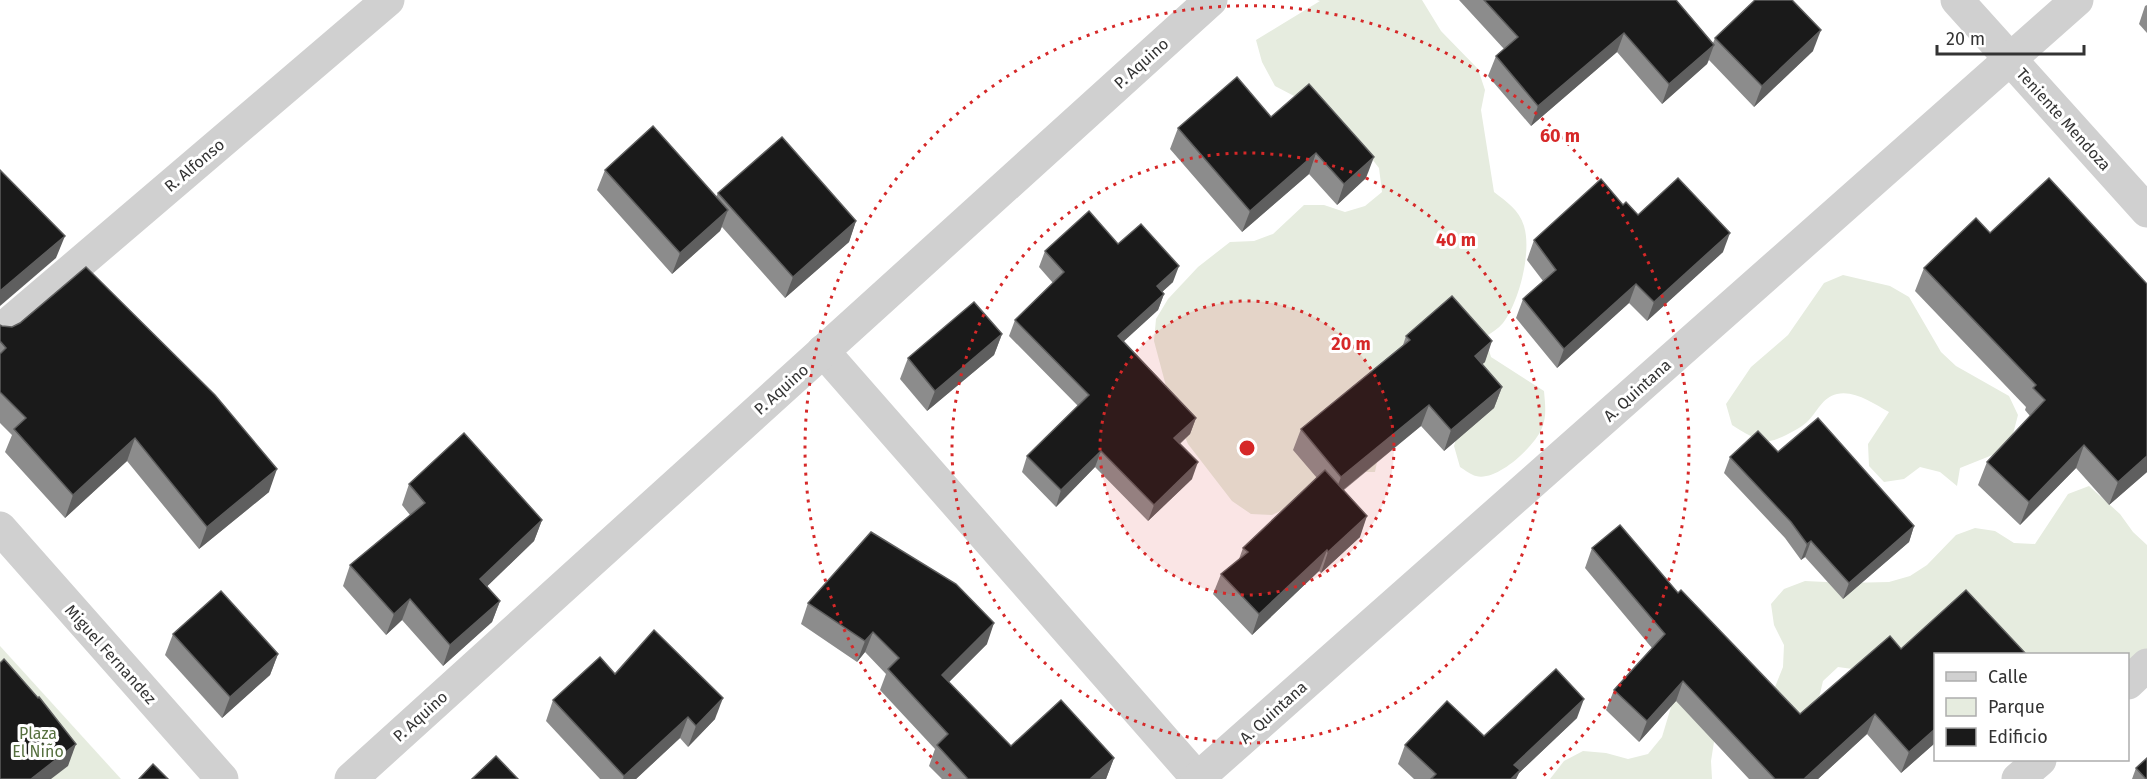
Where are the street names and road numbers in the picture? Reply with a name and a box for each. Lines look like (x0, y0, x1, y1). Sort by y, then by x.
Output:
street label: P. Aquino (1110, 34, 1172, 93)
street label: Teniente Mendoza (2013, 64, 2115, 175)
street label: R. Alfonso (160, 135, 228, 196)
street label: A. Quintana (1600, 355, 1675, 426)
street label: P. Aquino (750, 360, 812, 419)
street label: Miguel Fernandez (61, 601, 160, 708)
street label: A. Quintana (1236, 677, 1311, 748)
street label: P. Aquino (389, 687, 451, 746)

